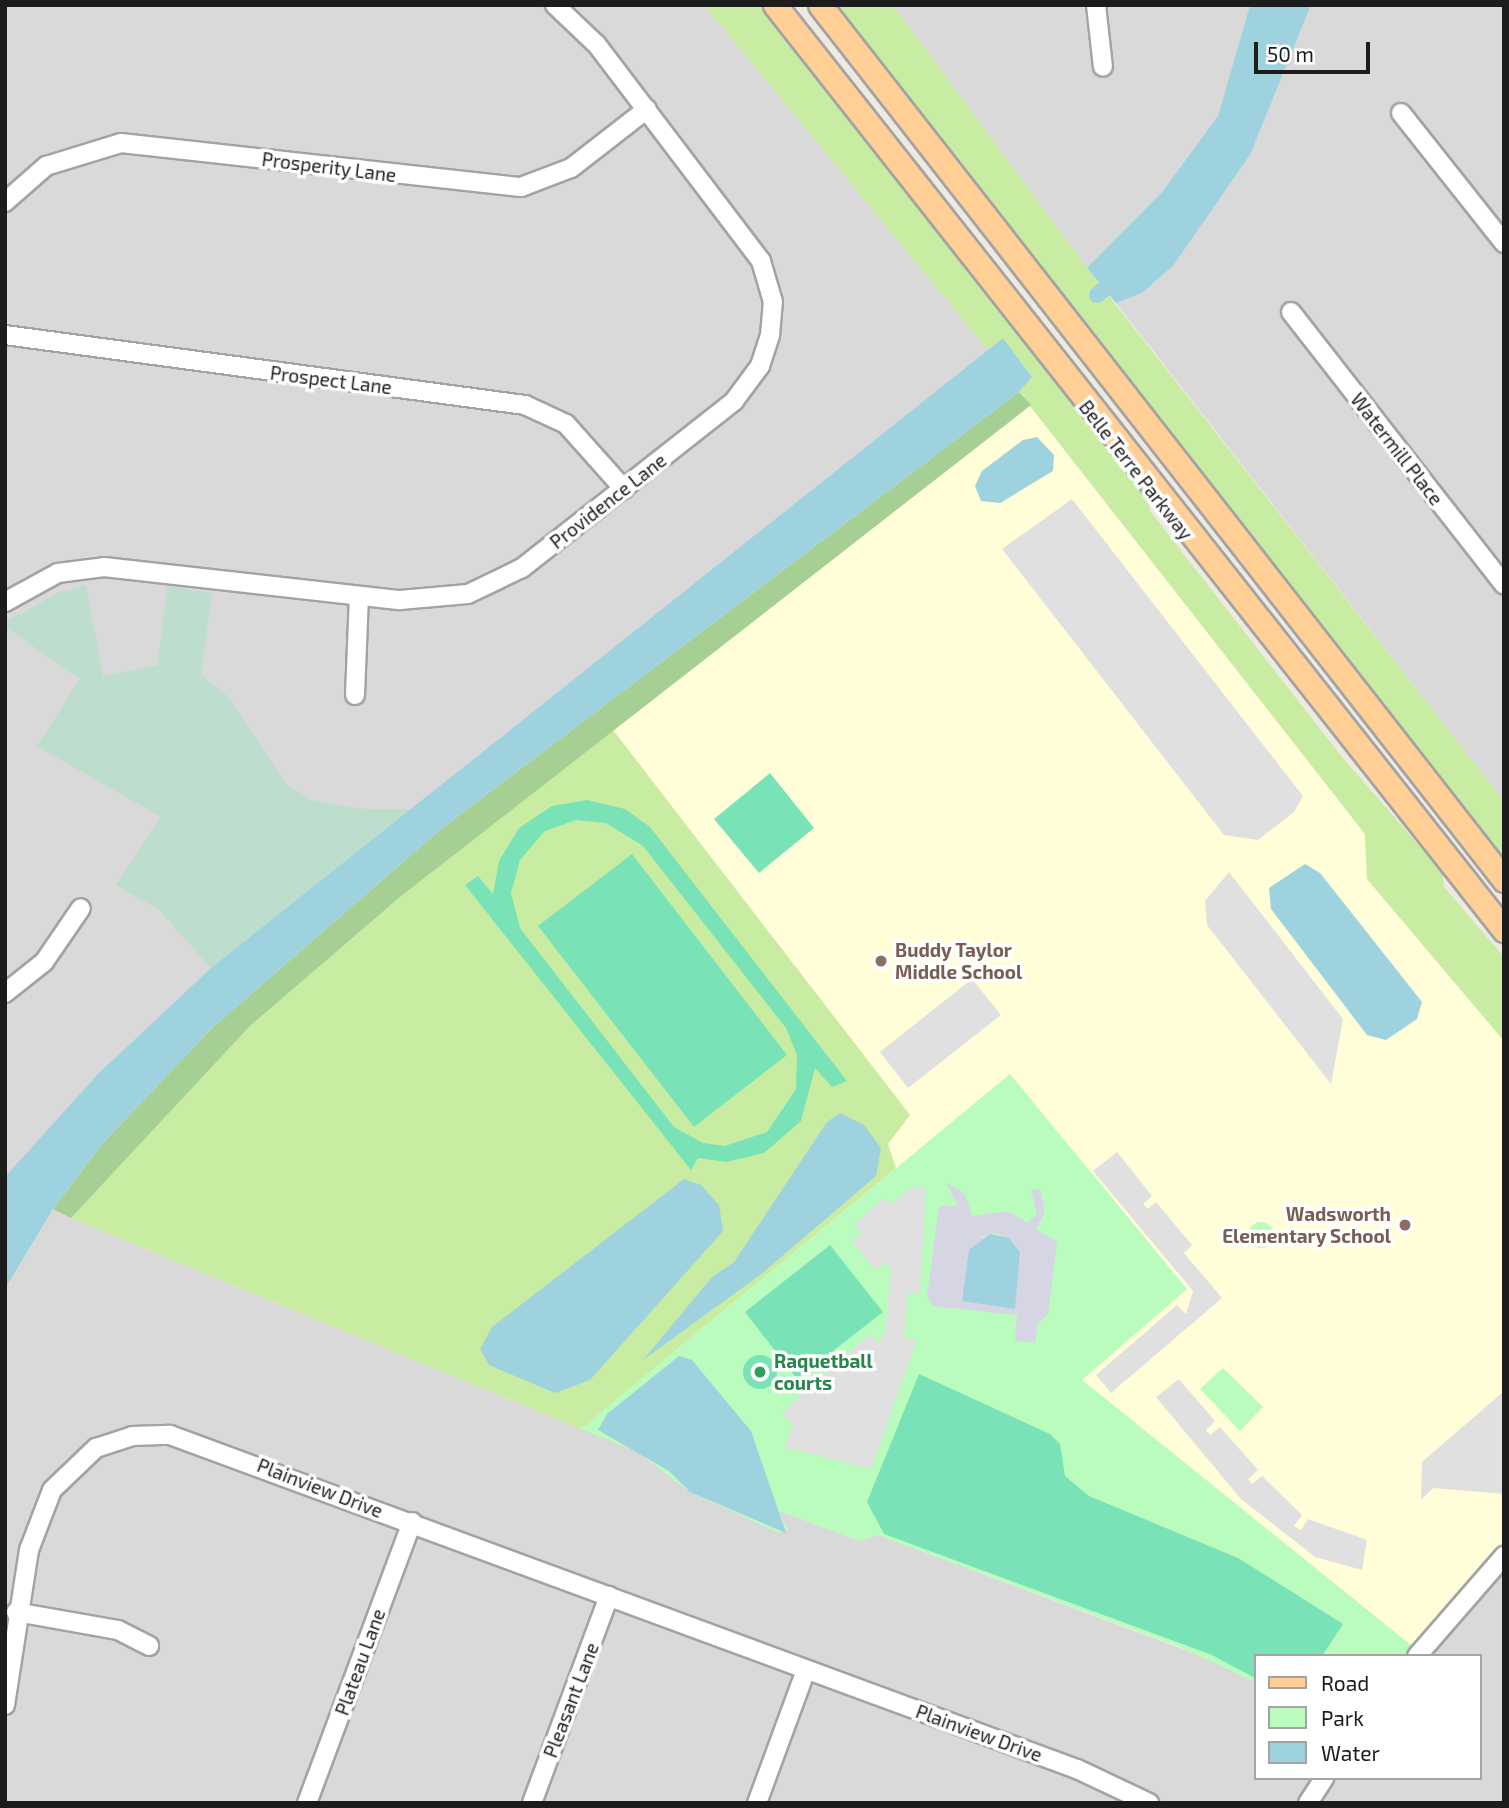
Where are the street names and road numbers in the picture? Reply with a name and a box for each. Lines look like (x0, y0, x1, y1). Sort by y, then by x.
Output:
street label: Prosperity Lane (260, 147, 398, 187)
street label: Prospect Lane (269, 361, 393, 399)
street label: Watermill Place (1346, 388, 1448, 510)
street label: Belle Terre Parkway (1074, 396, 1198, 544)
street label: Providence Lane (545, 449, 671, 553)
street label: Plainview Drive (254, 1454, 386, 1522)
street label: Plateau Lane (330, 1606, 390, 1718)
street label: Pleasant Lane (539, 1639, 603, 1761)
street label: Plainview Drive (913, 1700, 1045, 1766)

